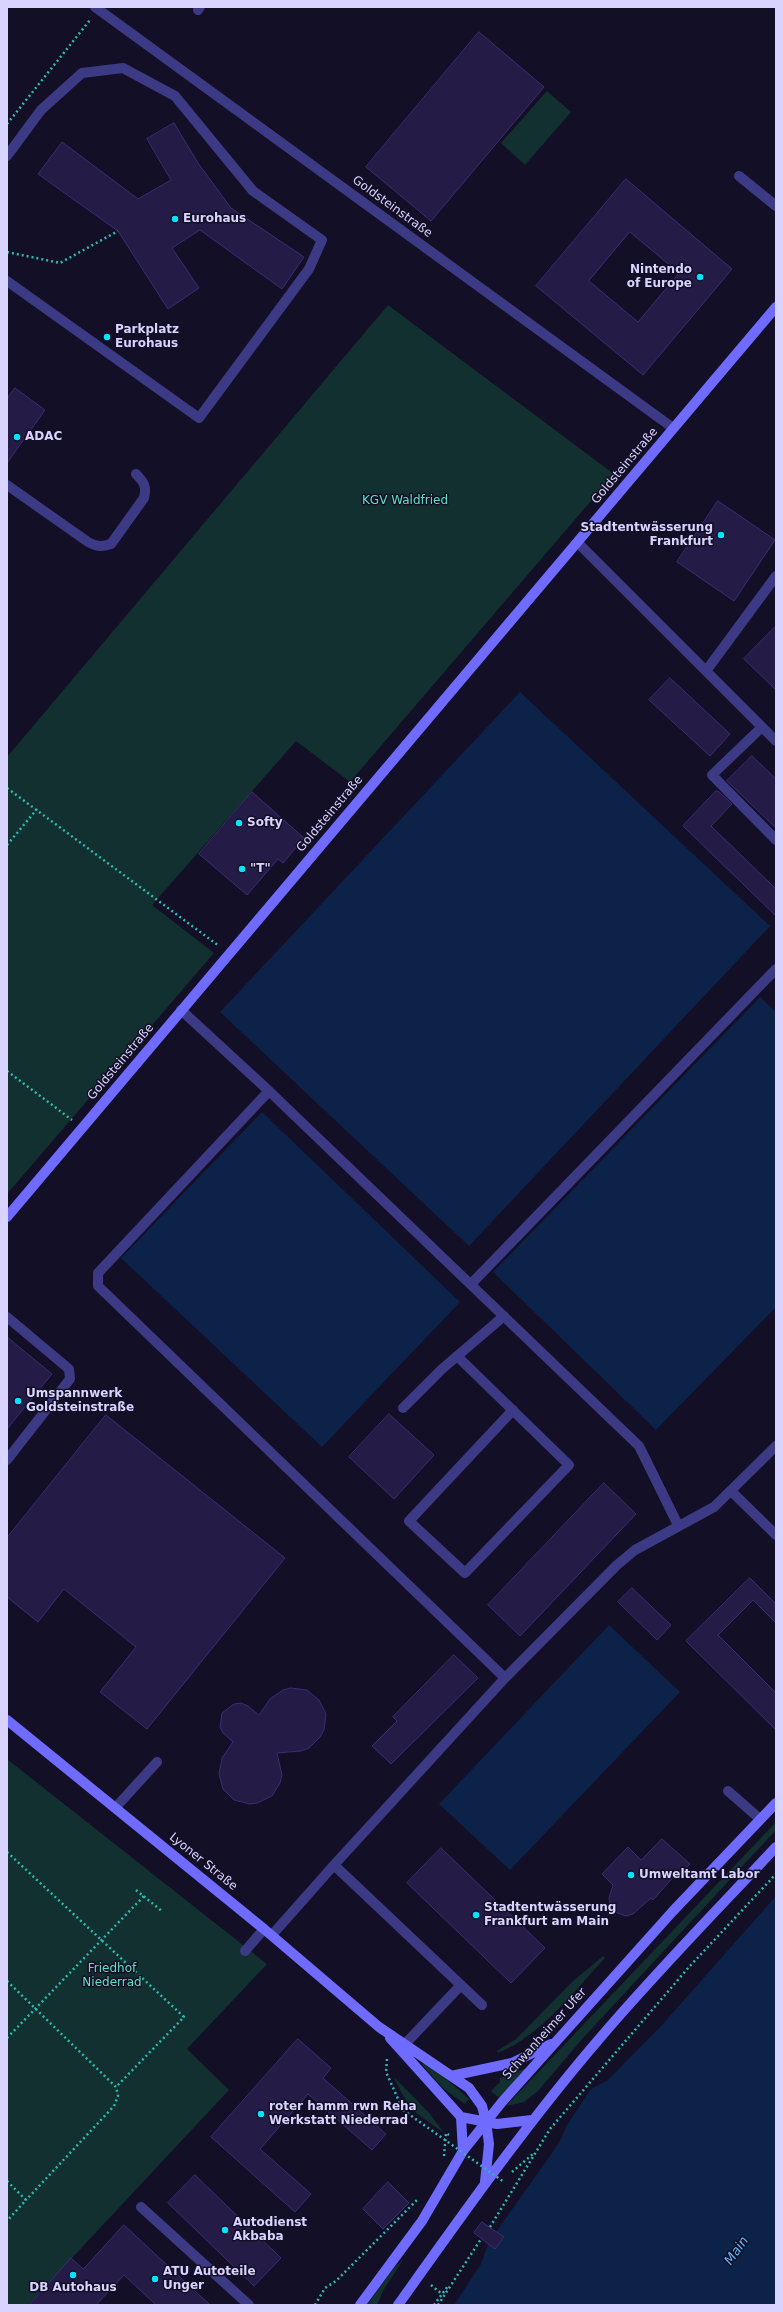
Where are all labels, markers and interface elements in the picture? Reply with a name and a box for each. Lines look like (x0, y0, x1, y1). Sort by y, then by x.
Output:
street label: Goldsteinstraße (349, 173, 435, 241)
place label: Eurohaus (183, 212, 246, 226)
marker: Eurohaus (170, 214, 180, 224)
place label: Nintendo of Europe (627, 263, 692, 291)
marker: Nintendo of Europe (695, 272, 705, 282)
place label: Parkplatz Eurohaus (115, 323, 179, 351)
marker: Parkplatz Eurohaus (102, 332, 112, 342)
street label: Goldsteinstraße (589, 425, 661, 507)
place label: ADAC (25, 430, 62, 444)
marker: ADAC (12, 432, 22, 442)
park label: KGV Waldfried (362, 494, 448, 508)
place label: Stadtentwässerung Frankfurt (581, 521, 713, 549)
marker: Stadtentwässerung Frankfurt (716, 530, 726, 540)
street label: Goldsteinstraße (294, 773, 366, 855)
place label: Softy (247, 816, 283, 830)
marker: Softy (234, 818, 244, 828)
place label: "T" (250, 862, 271, 876)
marker: "T" (237, 864, 247, 874)
street label: Goldsteinstraße (85, 1021, 157, 1103)
place label: Umspannwerk Goldsteinstraße (26, 1387, 134, 1415)
marker: Umspannwerk Goldsteinstraße (13, 1396, 23, 1406)
street label: Lyoner Straße (166, 1830, 240, 1894)
place label: Umweltamt Labor (639, 1868, 759, 1882)
marker: Umweltamt Labor (626, 1870, 636, 1880)
place label: Stadtentwässerung Frankfurt am Main (484, 1901, 616, 1929)
marker: Stadtentwässerung Frankfurt am Main (471, 1910, 481, 1920)
park label: Friedhof Niederrad (82, 1962, 142, 1990)
street label: Schwanheimer Ufer (500, 1985, 590, 2083)
place label: roter hamm rwn Reha Werkstatt Niederrad (269, 2100, 417, 2128)
marker: roter hamm rwn Reha Werkstatt Niederrad (256, 2109, 266, 2119)
place label: Autodienst Akbaba (233, 2216, 307, 2244)
marker: Autodienst Akbaba (220, 2225, 230, 2235)
water label: Main (722, 2234, 752, 2268)
place label: ATU Autoteile Unger (163, 2265, 256, 2293)
marker: DB Autohaus (68, 2270, 78, 2280)
marker: ATU Autoteile Unger (150, 2274, 160, 2284)
place label: DB Autohaus (29, 2281, 117, 2295)

